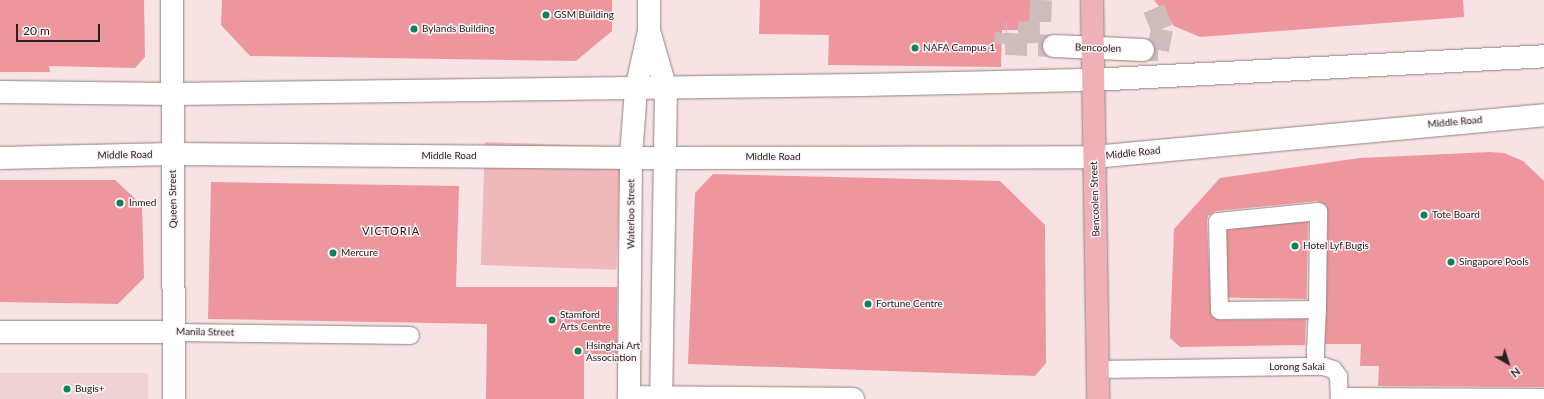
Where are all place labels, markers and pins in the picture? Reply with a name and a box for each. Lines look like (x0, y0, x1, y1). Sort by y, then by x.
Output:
place label: GSM Building (554, 9, 614, 21)
marker: GSM Building (541, 10, 551, 20)
place label: Bylands Building (422, 23, 494, 35)
marker: Bylands Building (409, 24, 419, 34)
place label: NAFA Campus 1 (923, 42, 996, 54)
marker: NAFA Campus 1 (910, 43, 920, 53)
marker: Inmed (114, 197, 126, 209)
place label: Inmed (129, 197, 156, 209)
place label: Tote Board (1432, 209, 1480, 221)
marker: Tote Board (1419, 210, 1429, 220)
place label: Hotel Lyf Bugis (1303, 240, 1369, 252)
marker: Hotel Lyf Bugis (1290, 241, 1300, 251)
place label: Mercure (341, 247, 378, 259)
marker: Mercure (328, 248, 338, 258)
place label: Singapore Pools (1459, 256, 1529, 268)
marker: Singapore Pools (1446, 257, 1456, 267)
place label: Fortune Centre (876, 298, 943, 310)
marker: Fortune Centre (863, 299, 873, 309)
place label: Stamford Arts Centre (560, 308, 611, 332)
marker: Stamford Arts Centre (547, 315, 557, 325)
place label: Hsinghai Art Association (586, 339, 640, 362)
marker: Hsinghai Art Association (573, 346, 583, 356)
place label: Bugis+ (75, 383, 105, 395)
marker: Bugis+ (62, 384, 72, 394)

